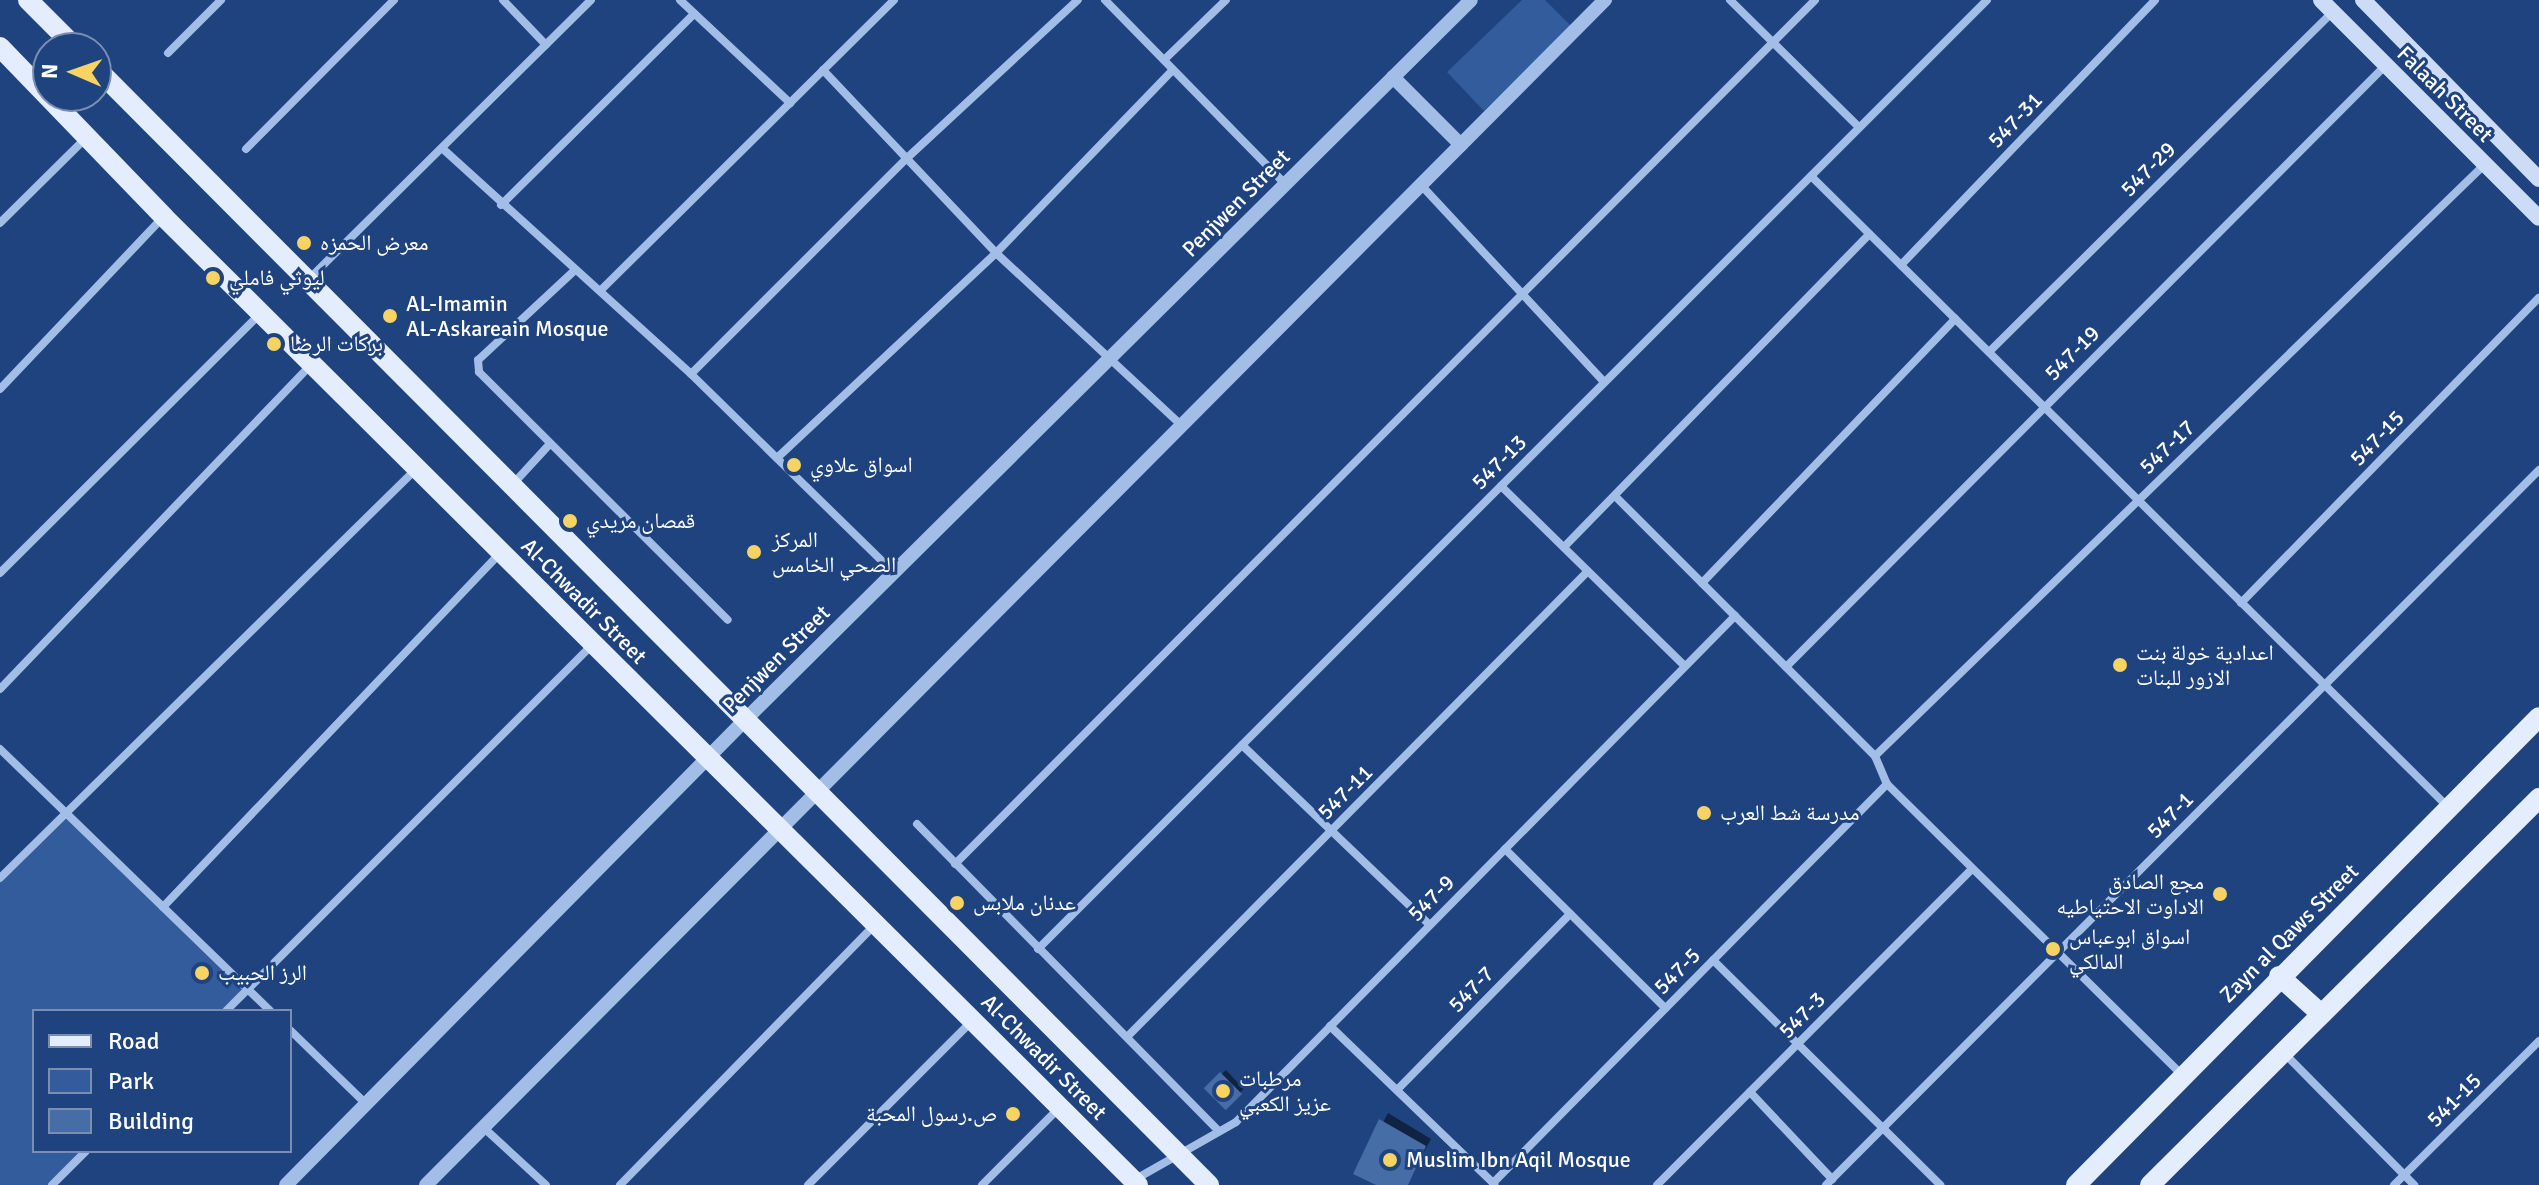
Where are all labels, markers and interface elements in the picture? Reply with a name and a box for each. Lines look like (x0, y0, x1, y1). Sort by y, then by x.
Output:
north arrow (32, 32, 112, 112)
street label: Falaah Street (2392, 41, 2498, 147)
text: N (36, 63, 63, 79)
street label: 547-31 (1982, 87, 2048, 153)
street label: 547-29 (2115, 136, 2181, 202)
street label: Penjwen Street (1177, 144, 1295, 262)
place label: معرض الحمزه (320, 230, 428, 256)
marker: معرض الحمزه (295, 234, 313, 252)
place label: ليوثي فاملي (229, 265, 325, 291)
marker: ليوثي فاملي (204, 269, 222, 287)
place label: AL-Imamin AL-Askareain Mosque (406, 290, 608, 342)
marker: AL-Imamin AL-Askareain Mosque (381, 307, 399, 325)
street label: 547-19 (2039, 320, 2105, 386)
place label: بركات الرضا (290, 331, 383, 357)
marker: بركات الرضا (265, 335, 283, 353)
street label: 547-15 (2344, 405, 2410, 471)
street label: 547-17 (2134, 414, 2200, 480)
street label: 547-13 (1466, 429, 1532, 495)
place label: اسواق علاوي (810, 452, 913, 478)
marker: اسواق علاوي (785, 456, 803, 474)
place label: قمصان مريدي (586, 508, 695, 534)
marker: قمصان مريدي (561, 512, 579, 530)
place label: المركز الصحي الخامس (772, 526, 896, 578)
street label: Al-Chwadir Street (516, 533, 652, 669)
marker: المركز الصحي الخامس (743, 541, 765, 563)
street label: Penjwen Street (717, 600, 835, 718)
place label: اعدادية خولة بنت الازور للبنات (2136, 639, 2274, 690)
marker: اعدادية خولة بنت الازور للبنات (2111, 656, 2129, 674)
street label: 547-11 (1312, 759, 1378, 825)
street label: 547-1 (2141, 786, 2199, 844)
place label: مدرسة شط العرب (1720, 800, 1859, 826)
marker: مدرسة شط العرب (1695, 804, 1713, 822)
street label: Zayn al Qaws Street (2214, 858, 2364, 1008)
place label: مجع الصادق الاداوت الاحتياطيه (2056, 868, 2204, 920)
street label: 547-9 (1402, 869, 1460, 927)
marker: مجع الصادق الاداوت الاحتياطيه (2211, 885, 2229, 903)
place label: عدنان ملابس (973, 890, 1076, 916)
marker: عدنان ملابس (948, 894, 966, 912)
place label: اسواق ابوعباس المالكي (2069, 923, 2190, 974)
marker: اسواق ابوعباس المالكي (2044, 940, 2062, 958)
street label: 547-5 (1648, 942, 1706, 1000)
place label: الرز الحبيب (218, 960, 307, 986)
street label: 547-7 (1443, 960, 1499, 1018)
marker: الرز الحبيب (193, 964, 211, 982)
street label: 547-3 (1773, 986, 1831, 1044)
street label: Al-Chwadir Street (976, 989, 1112, 1125)
legend (32, 1009, 292, 1153)
text: Road (108, 1026, 159, 1056)
place label: مرطبات عزيز الكعبي (1239, 1065, 1331, 1116)
text: Park (108, 1066, 154, 1096)
street label: 541-15 (2421, 1067, 2487, 1133)
marker: مرطبات عزيز الكعبي (1214, 1082, 1232, 1100)
place label: ص.رسول المحبة (866, 1101, 997, 1127)
marker: ص.رسول المحبة (1004, 1105, 1022, 1123)
text: Building (108, 1106, 194, 1136)
place label: Muslim Ibn Aqil Mosque (1406, 1147, 1631, 1173)
marker: Muslim Ibn Aqil Mosque (1381, 1151, 1399, 1169)

